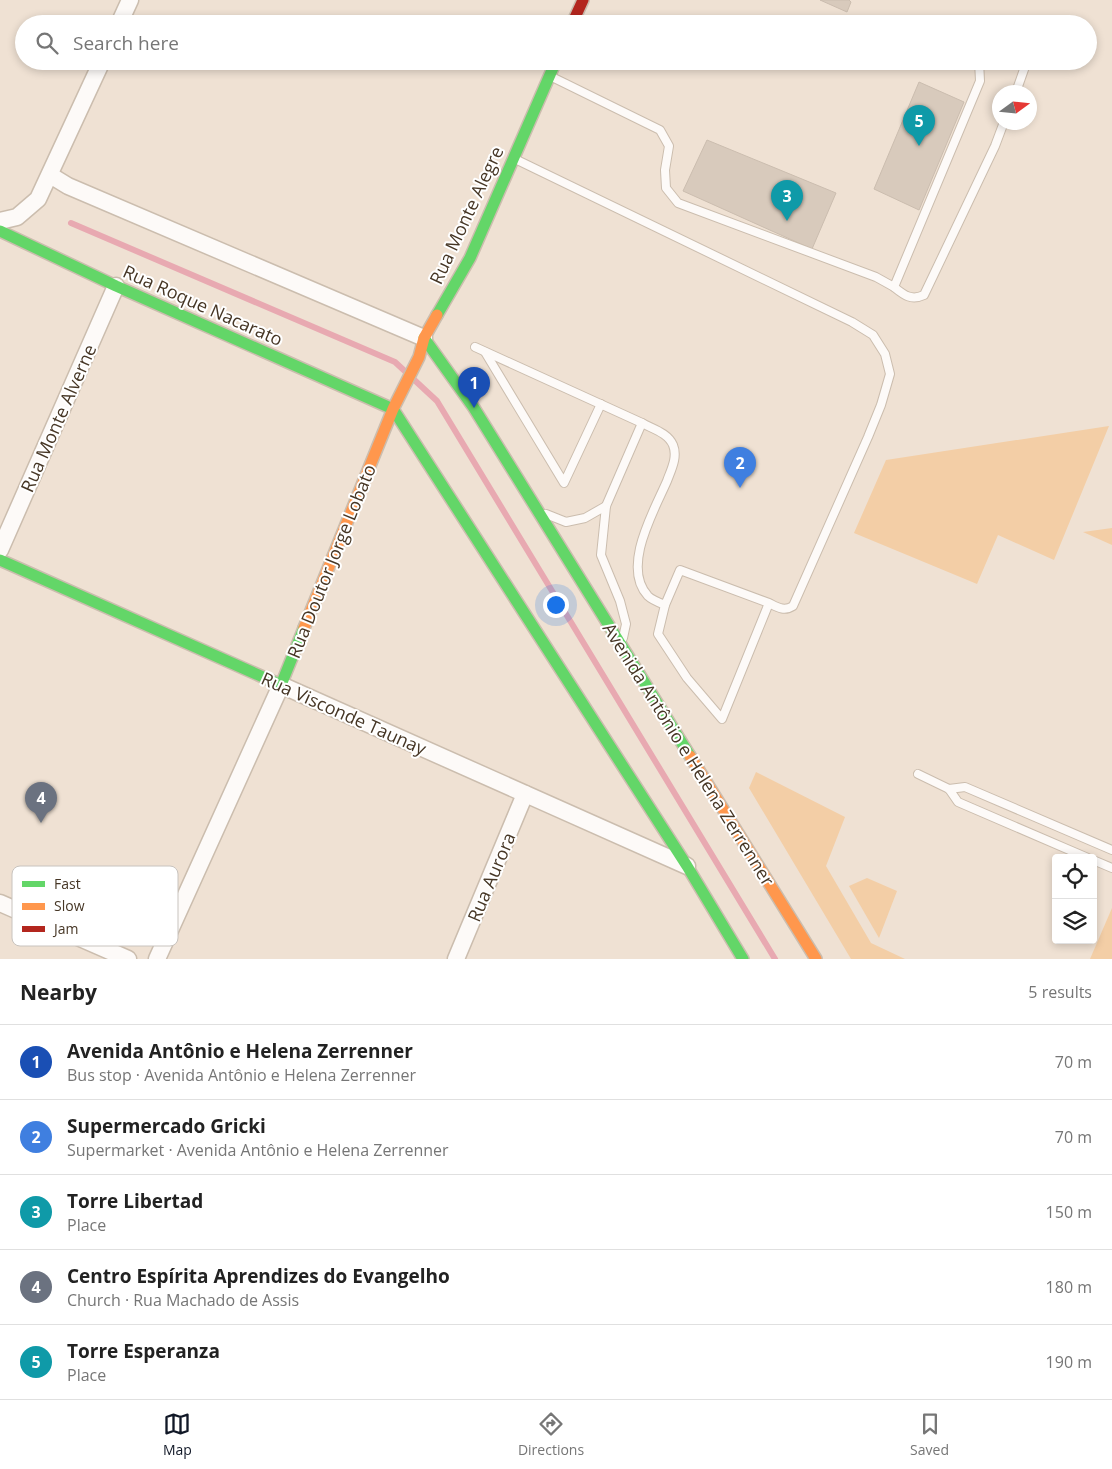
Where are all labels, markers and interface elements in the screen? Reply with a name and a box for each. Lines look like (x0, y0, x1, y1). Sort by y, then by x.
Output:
search box (15, 15, 1097, 70)
icon: search (33, 29, 61, 57)
text: Search here (73, 30, 179, 56)
north arrow (992, 85, 1037, 130)
pin: 5 (903, 105, 935, 146)
street label: Rua Monte Alegre (424, 142, 508, 288)
pin: 3 (771, 180, 803, 221)
street label: Rua Roque Nacarato (119, 259, 287, 351)
street label: Rua Monte Alverne (15, 340, 101, 496)
pin: 1 (458, 367, 490, 408)
pin: 2 (724, 447, 756, 488)
street label: Rua Doutor Jorge Lobato (281, 460, 381, 662)
your location (543, 592, 569, 618)
street label: Avenida Antônio e Helena Zerrenner (598, 618, 781, 891)
street label: Rua Visconde Taunay (258, 666, 431, 761)
pin: 4 (25, 782, 57, 823)
street label: Rua Aurora (461, 829, 521, 925)
map controls (1052, 854, 1097, 944)
button: locate (1052, 854, 1097, 899)
legend (12, 866, 178, 946)
text: Fast (54, 874, 81, 893)
text: Slow (54, 896, 85, 915)
button: layers (1052, 899, 1097, 944)
text: Jam (52, 919, 79, 938)
text: Nearby (20, 978, 97, 1006)
text: 5 results (1028, 981, 1092, 1003)
text: Avenida Antônio e Helena Zerrenner (67, 1038, 413, 1064)
text: 1 (31, 1051, 41, 1073)
text: 70 m (1055, 1051, 1092, 1073)
text: Bus stop · Avenida Antônio e Helena Zerrenner (67, 1064, 416, 1086)
text: Supermercado Gricki (67, 1113, 266, 1139)
text: 2 (31, 1126, 41, 1148)
text: 70 m (1055, 1126, 1092, 1148)
text: Supermarket · Avenida Antônio e Helena Zerrenner (67, 1139, 449, 1161)
text: Torre Libertad (67, 1188, 203, 1214)
text: 3 (31, 1201, 41, 1223)
text: 150 m (1046, 1201, 1092, 1223)
text: Place (67, 1214, 106, 1236)
text: Centro Espírita Aprendizes do Evangelho (67, 1263, 450, 1289)
text: 4 (31, 1276, 41, 1298)
text: 180 m (1046, 1276, 1092, 1298)
text: Church · Rua Machado de Assis (67, 1289, 299, 1311)
text: Torre Esperanza (67, 1338, 220, 1364)
text: 5 (31, 1351, 41, 1373)
text: 190 m (1046, 1351, 1092, 1373)
text: Place (67, 1364, 106, 1386)
tab: Map (163, 1410, 192, 1459)
tab: Directions (518, 1410, 584, 1459)
tab: Saved (910, 1410, 949, 1459)

